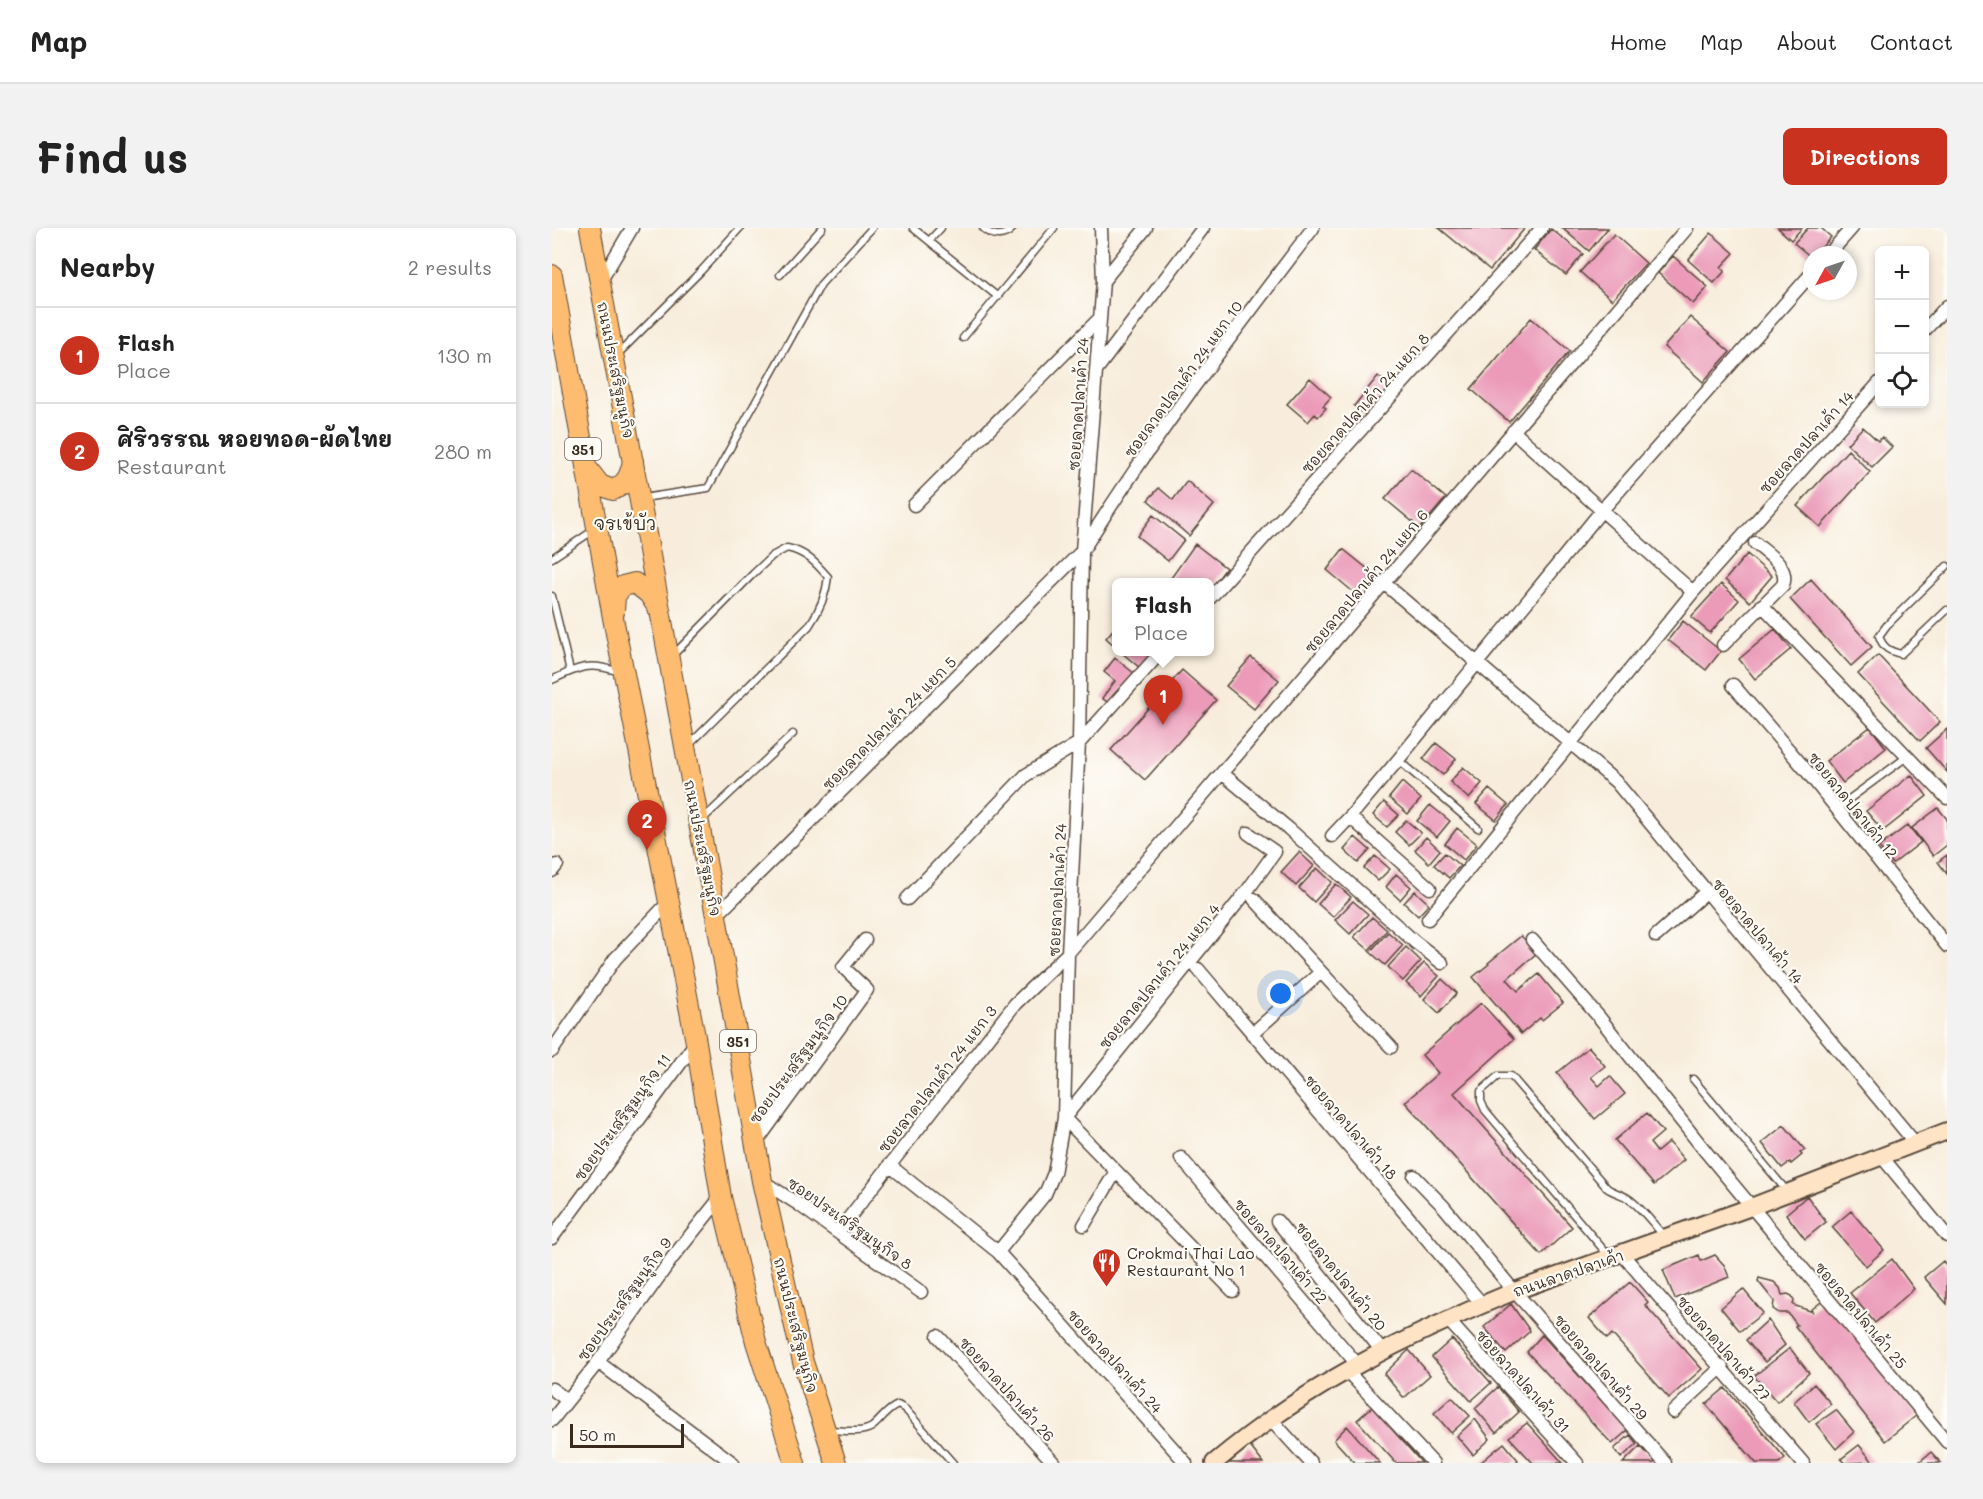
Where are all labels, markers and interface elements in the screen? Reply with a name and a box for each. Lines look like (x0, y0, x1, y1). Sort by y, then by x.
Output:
text: Map (30, 23, 87, 59)
text: Home (1610, 28, 1667, 55)
text: Map (1700, 28, 1743, 55)
text: About (1776, 28, 1837, 55)
text: Contact (1870, 28, 1953, 55)
button: Directions (1783, 128, 1947, 185)
text: Find us (36, 129, 188, 184)
north arrow (1803, 246, 1857, 300)
map controls (1875, 246, 1929, 408)
button: + (1875, 246, 1929, 300)
text: Nearby (60, 250, 155, 284)
text: 2 results (408, 254, 492, 280)
street label: ซอยลาดปลาเค้า 24 แยก 10 (1119, 297, 1247, 461)
street label: ถนนประเสริฐมนูกิจ (591, 300, 639, 440)
button: − (1875, 300, 1929, 354)
text: Flash (117, 328, 174, 357)
street label: ซอยลาดปลาเค้า 24 แยก 8 (1297, 329, 1433, 477)
street label: ซอยลาดปลาเค้า 24 (1063, 337, 1093, 471)
text: 1 (75, 342, 84, 368)
text: 130 m (437, 342, 492, 368)
button: locate (1875, 354, 1929, 408)
text: Place (117, 357, 171, 383)
street label: ซอยลาดปลาเค้า 14 (1754, 386, 1858, 498)
text: ศิริวรรณ หอยทอด-ผัดไทย (117, 424, 392, 453)
text: 2 (74, 438, 85, 464)
text: 280 m (434, 438, 492, 464)
road number: 351 (565, 438, 601, 460)
text: Restaurant (117, 453, 227, 479)
street label: ซอยลาดปลาเค้า 24 แยก 6 (1300, 505, 1432, 657)
district label: จรเข้บัว (594, 511, 656, 535)
popup (1112, 578, 1214, 656)
text: Flash (1134, 590, 1192, 619)
text: Place (1134, 619, 1188, 645)
street label: ซอยลาดปลาเค้า 24 แยก 5 (818, 652, 960, 794)
pin: 1 (1144, 676, 1182, 725)
street label: ซอยลาดปลาเค้า 12 (1804, 748, 1902, 862)
street label: ถนนประเสริฐมนูกิจ (678, 778, 726, 918)
pin: 2 (628, 800, 667, 850)
street label: ซอยลาดปลาเค้า 24 (1044, 823, 1070, 957)
street label: ซอยลาดปลาเค้า 14 (1708, 874, 1808, 988)
street label: ซอยลาดปลาเค้า 24 แยก 4 (1094, 899, 1224, 1053)
your location (1266, 979, 1295, 1008)
street label: ซอยประเสริฐมนูกิจ 10 (744, 990, 853, 1129)
street label: ซอยลาดปลาเค้า 24 แยก 3 (873, 1001, 1001, 1157)
road number: 351 (720, 1030, 756, 1052)
street label: ซอยประเสริฐมนูกิจ 11 (569, 1049, 677, 1186)
street label: ซอยลาดปลาเค้า 18 (1300, 1071, 1402, 1183)
street label: ซอยประเสริฐมนูกิจ 8 (782, 1172, 916, 1275)
street label: ซอยลาดปลาเค้า 22 (1230, 1194, 1332, 1308)
street label: ซอยลาดปลาเค้า 20 (1291, 1218, 1391, 1334)
street label: ซอยประเสริฐมนูกิจ 9 (572, 1233, 677, 1366)
place label: Crokmai Thai Lao Restaurant No 1 (1127, 1243, 1255, 1280)
street label: ถนนลาดปลาเค้า (1510, 1245, 1626, 1301)
restaurant icon: Crokmai Thai Lao Restaurant No 1 (1090, 1246, 1122, 1288)
street label: ถนนประเสริฐมนูกิจ (768, 1255, 822, 1395)
street label: ซอยลาดปลาเค้า 25 (1810, 1257, 1912, 1373)
street label: ซอยลาดปลาเค้า 27 (1673, 1291, 1775, 1405)
street label: ซอยลาดปลาเค้า 24 (1063, 1305, 1167, 1417)
street label: ซอยลาดปลาเค้า 29 (1550, 1310, 1652, 1424)
street label: ซอยลาดปลาเค้า 31 (1471, 1325, 1575, 1437)
street label: ซอยลาดปลาเค้า 26 (955, 1333, 1059, 1445)
scale bar (570, 1421, 684, 1448)
text: 50 m (579, 1424, 616, 1445)

